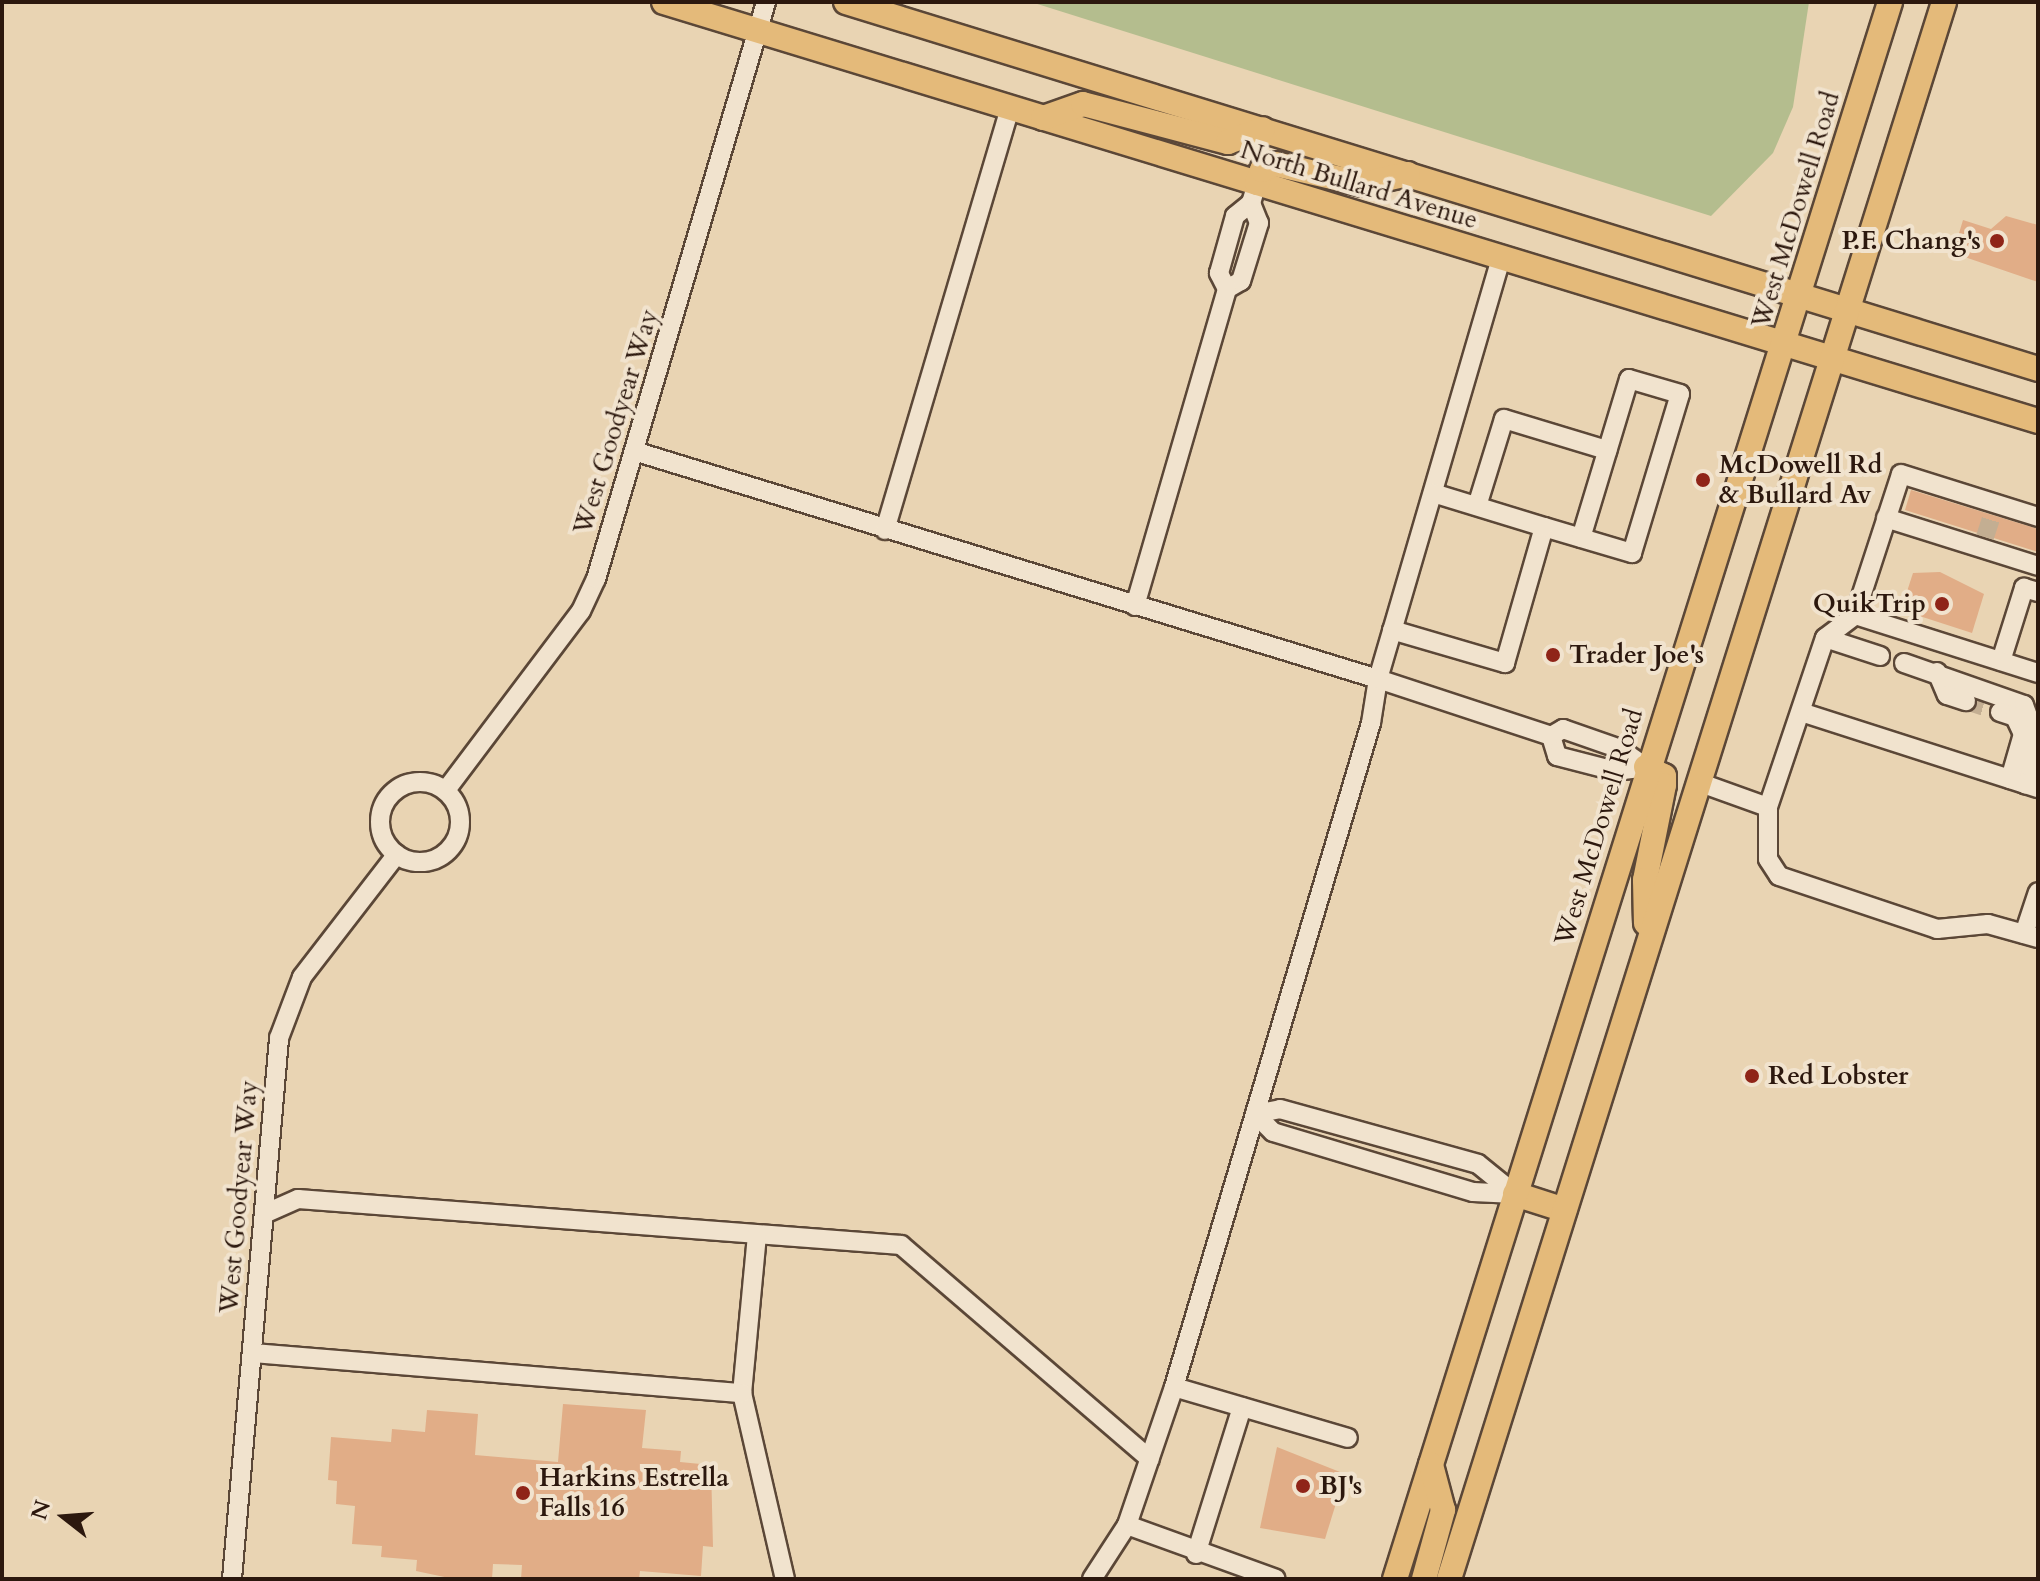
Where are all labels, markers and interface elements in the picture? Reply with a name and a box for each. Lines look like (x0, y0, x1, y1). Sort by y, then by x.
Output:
street label: West McDowell Road (1745, 88, 1847, 332)
street label: North Bullard Avenue (1237, 134, 1481, 236)
place label: P.F. Chang's (1842, 225, 1981, 257)
marker: P.F. Chang's (1988, 232, 2006, 250)
street label: West Goodyear Way (567, 306, 665, 538)
place label: McDowell Rd & Bullard Av (1719, 449, 1882, 510)
marker: McDowell Rd & Bullard Av (1694, 471, 1712, 489)
place label: QuikTrip (1813, 588, 1926, 620)
marker: QuikTrip (1933, 595, 1951, 613)
place label: Trader Joe's (1569, 639, 1704, 671)
marker: Trader Joe's (1544, 646, 1562, 664)
street label: West McDowell Road (1548, 705, 1650, 949)
place label: Red Lobster (1768, 1060, 1908, 1092)
marker: Red Lobster (1743, 1067, 1761, 1085)
street label: West Goodyear Way (213, 1079, 265, 1315)
place label: Harkins Estrella Falls 16 (539, 1462, 729, 1524)
place label: BJ's (1319, 1470, 1362, 1502)
north arrow (24, 1477, 104, 1557)
marker: BJ's (1294, 1477, 1312, 1495)
marker: Harkins Estrella Falls 16 (514, 1484, 532, 1502)
text: N (24, 1496, 58, 1523)

